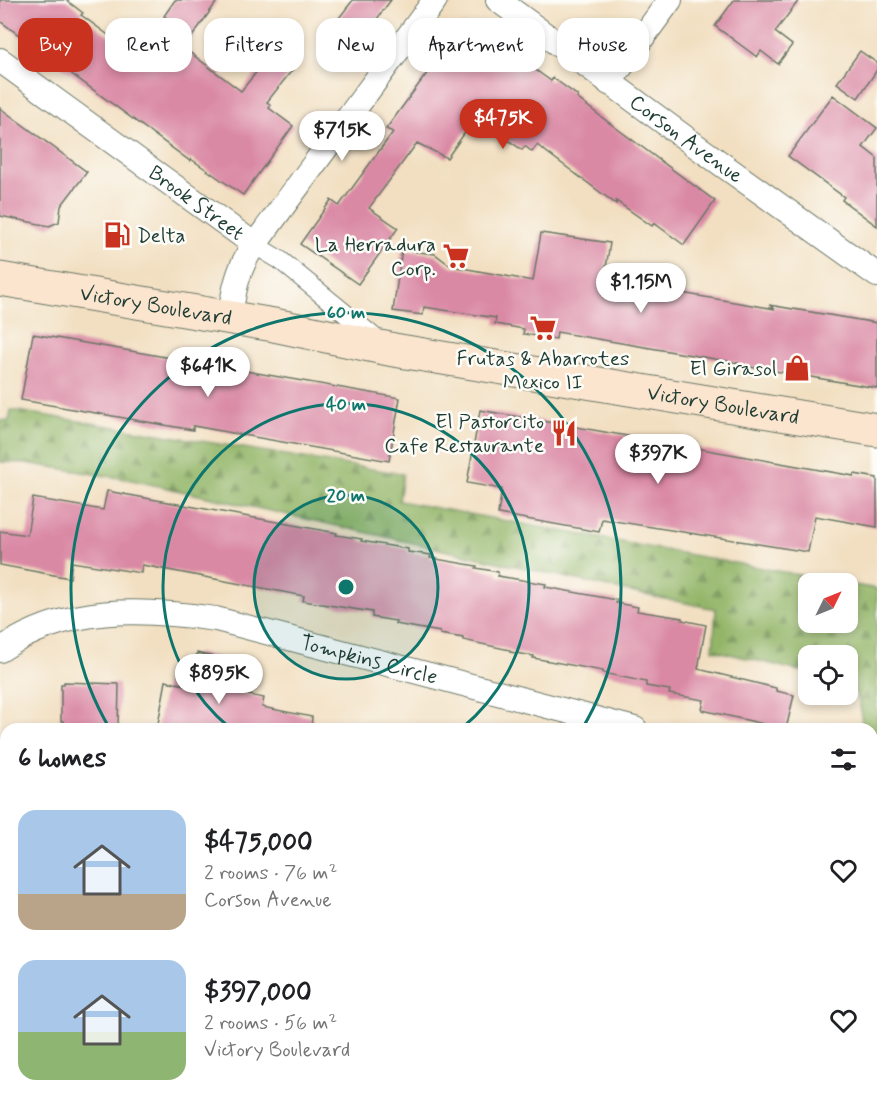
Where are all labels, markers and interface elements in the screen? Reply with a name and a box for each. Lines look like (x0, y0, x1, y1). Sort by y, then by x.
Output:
chip: Buy (18, 18, 93, 72)
chip: Rent (105, 18, 192, 72)
chip: Filters (204, 18, 304, 72)
chip: New (316, 18, 396, 72)
chip: Apartment (408, 18, 545, 72)
chip: House (557, 18, 649, 72)
street label: Corson Avenue (624, 89, 748, 190)
pin: $475K (461, 99, 545, 150)
text: $475K (474, 105, 532, 132)
pin: $715K (300, 111, 384, 162)
text: $715K (313, 117, 371, 144)
street label: Brook Street (143, 159, 250, 248)
fuel station icon: Delta (102, 220, 132, 250)
place label: Delta (137, 222, 186, 250)
place label: La Herradura Corp. (315, 231, 436, 283)
supermarket icon: La Herradura Corp. (441, 241, 471, 271)
pin: $1.15M (592, 263, 690, 314)
text: $1.15M (610, 269, 672, 296)
street label: Victory Boulevard (78, 280, 234, 333)
text: 60 m (327, 301, 365, 325)
supermarket icon: Frutas & Abarrotes Mexico II (528, 313, 558, 343)
place label: Frutas & Abarrotes Mexico II (456, 345, 630, 397)
pin: $641K (166, 347, 250, 398)
text: $641K (180, 353, 236, 380)
shop icon: El Girasol (782, 353, 812, 383)
place label: El Girasol (689, 355, 777, 383)
street label: Victory Boulevard (645, 379, 801, 432)
text: 40 m (326, 393, 366, 417)
place label: El Pastorcito Cafe Restaurante (384, 408, 544, 460)
restaurant icon: El Pastorcito Cafe Restaurante (549, 418, 579, 448)
pin: $397K (616, 434, 700, 485)
text: $397K (629, 440, 687, 467)
text: 20 m (327, 484, 365, 508)
north arrow (798, 573, 858, 633)
map controls (798, 573, 858, 705)
centre of rings (336, 577, 356, 597)
street label: Tompkins Circle (297, 629, 440, 692)
button: locate (798, 645, 858, 705)
pin: $895K (177, 654, 261, 705)
text: $895K (189, 660, 249, 687)
text: 6 homes (18, 742, 106, 776)
icon: filters (827, 743, 860, 776)
text: $475,000 (204, 826, 313, 860)
icon: home (66, 834, 138, 906)
icon: heart (827, 854, 860, 887)
text: 2 rooms · 76 m² (204, 860, 337, 887)
text: Corson Avenue (204, 887, 332, 914)
text: $397,000 (204, 976, 312, 1010)
icon: home (66, 984, 138, 1056)
icon: heart (827, 1004, 860, 1037)
text: 2 rooms · 56 m² (204, 1010, 337, 1037)
text: Victory Boulevard (204, 1037, 350, 1064)

